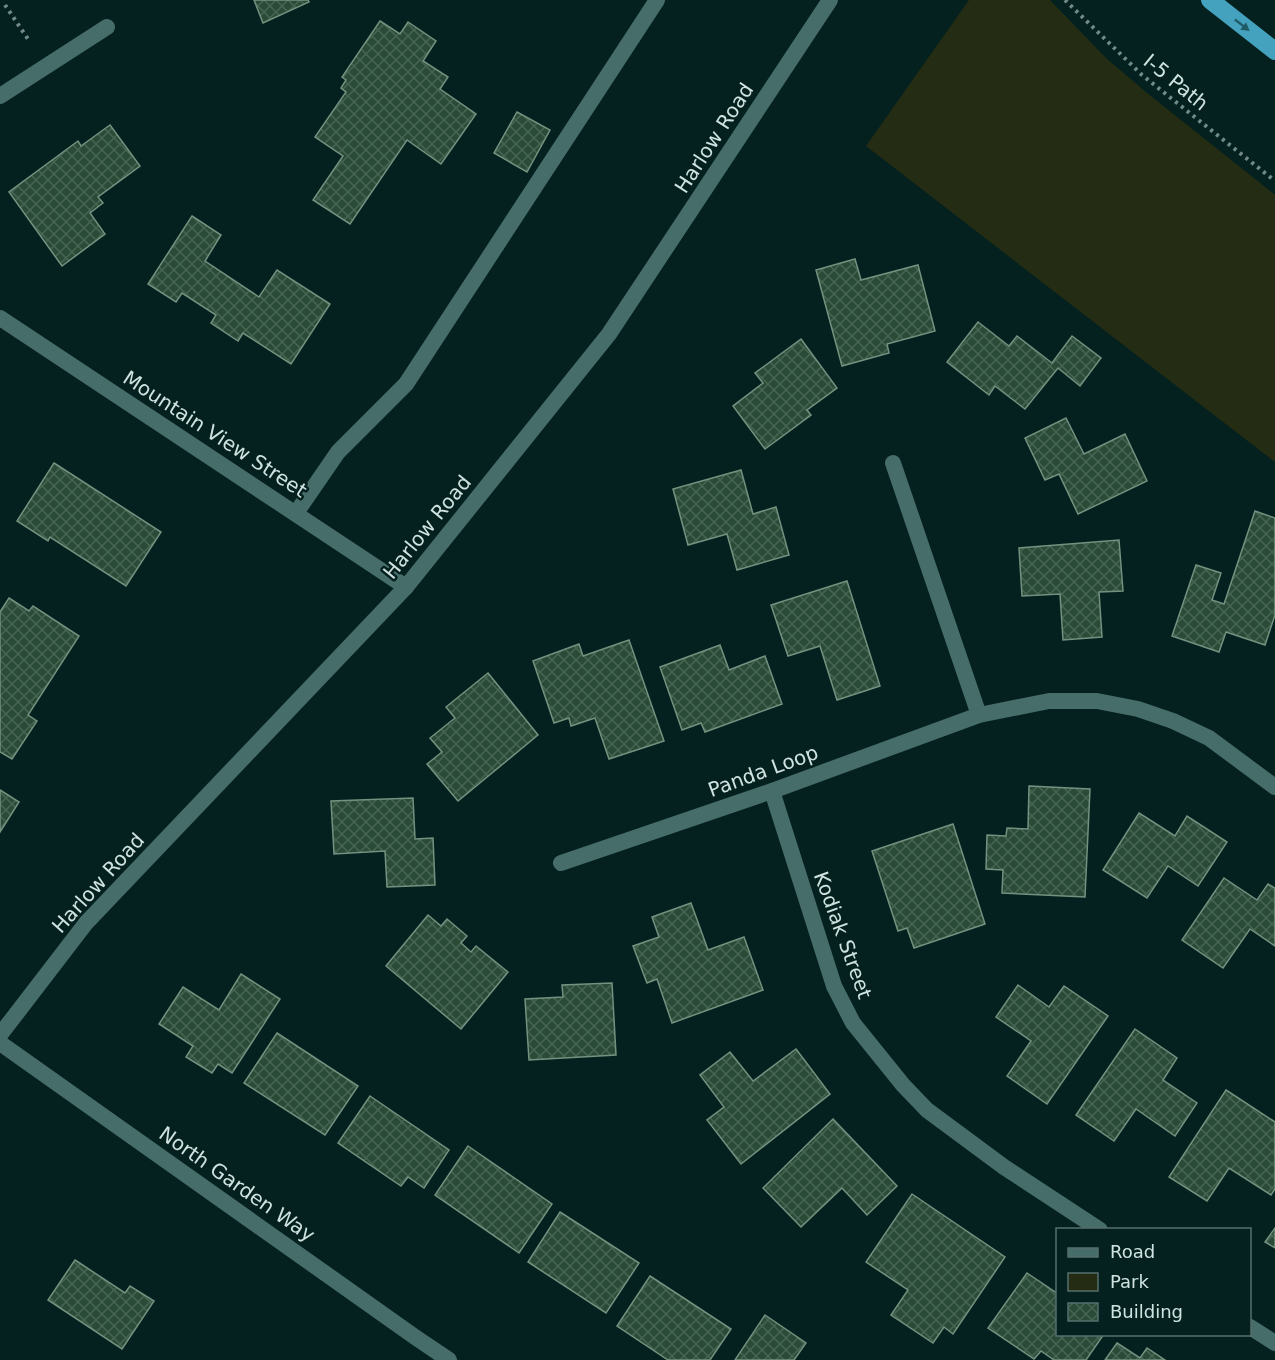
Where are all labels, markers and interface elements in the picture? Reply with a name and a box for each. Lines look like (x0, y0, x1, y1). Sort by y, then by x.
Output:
one-way arrow (1235, 19, 1250, 31)
street label: I-5 Path (1139, 49, 1213, 115)
street label: Harlow Road (670, 79, 758, 197)
street label: Mountain View Street (119, 366, 311, 502)
street label: Harlow Road (378, 470, 476, 584)
street label: Panda Loop (705, 740, 821, 802)
street label: Harlow Road (47, 828, 149, 938)
street label: Kodiak Street (809, 868, 877, 1002)
street label: North Garden Way (155, 1121, 320, 1247)
legend (1056, 1228, 1251, 1336)
text: Road (1110, 1241, 1155, 1262)
text: Park (1110, 1271, 1149, 1292)
text: Building (1110, 1301, 1183, 1322)

